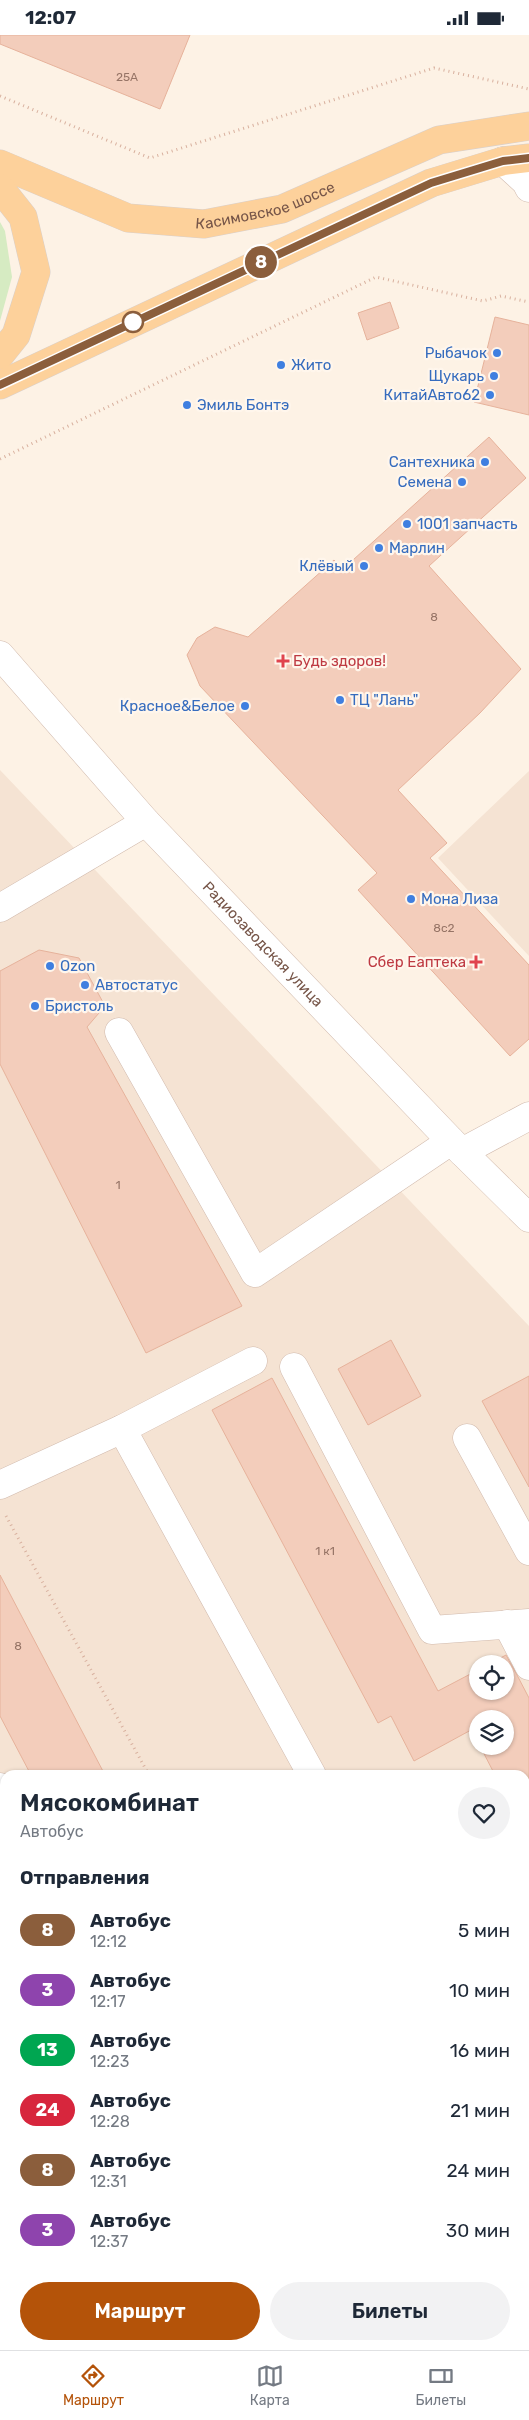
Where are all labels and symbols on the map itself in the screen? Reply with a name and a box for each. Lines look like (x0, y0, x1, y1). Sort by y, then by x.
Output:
house number: 25А (116, 70, 138, 84)
street label: Касимовское шоссе (195, 178, 338, 233)
line badge: 8 (245, 246, 277, 278)
unlabelled marker (122, 311, 144, 333)
place label: Рыбачок (425, 344, 487, 362)
marker: Рыбачок (491, 347, 503, 359)
place label: Жито (291, 356, 331, 374)
marker: Жито (275, 359, 287, 371)
place label: Щукарь (429, 367, 484, 385)
marker: Щукарь (488, 370, 500, 382)
place label: КитайАвто62 (384, 386, 480, 404)
marker: КитайАвто62 (484, 389, 496, 401)
place label: Эмиль Бонтэ (197, 396, 289, 414)
marker: Эмиль Бонтэ (181, 399, 193, 411)
place label: Сантехника (389, 453, 475, 471)
marker: Сантехника (479, 456, 491, 468)
place label: Семена (398, 473, 452, 491)
marker: Семена (456, 476, 468, 488)
place label: 1001 запчасть (417, 515, 518, 533)
marker: 1001 запчасть (401, 518, 413, 530)
place label: Марлин (389, 539, 445, 557)
marker: Марлин (373, 542, 385, 554)
place label: Клёвый (299, 557, 354, 575)
marker: Клёвый (358, 560, 370, 572)
house number: 8 (430, 610, 438, 624)
place label: Будь здоров! (293, 652, 386, 670)
marker: Будь здоров! (277, 655, 289, 667)
place label: ТЦ "Лань" (350, 691, 418, 709)
marker: ТЦ "Лань" (334, 694, 346, 706)
place label: Красное&Белое (120, 697, 235, 715)
marker: Красное&Белое (239, 700, 251, 712)
street label: Радиозаводская улица (199, 878, 327, 1011)
place label: Мона Лиза (421, 890, 498, 908)
marker: Мона Лиза (405, 893, 417, 905)
house number: 8c2 (433, 921, 455, 935)
place label: Сбер Еаптека (368, 953, 466, 971)
marker: Сбер Еаптека (470, 956, 482, 968)
place label: Ozon (60, 957, 95, 975)
marker: Ozon (44, 960, 56, 972)
place label: Автостатус (95, 976, 178, 994)
marker: Автостатус (79, 979, 91, 991)
place label: Бристоль (45, 997, 114, 1015)
marker: Бристоль (29, 1000, 41, 1012)
house number: 1 (115, 1178, 121, 1192)
house number: 1 к1 (315, 1544, 335, 1558)
house number: 8 (14, 1639, 22, 1653)

